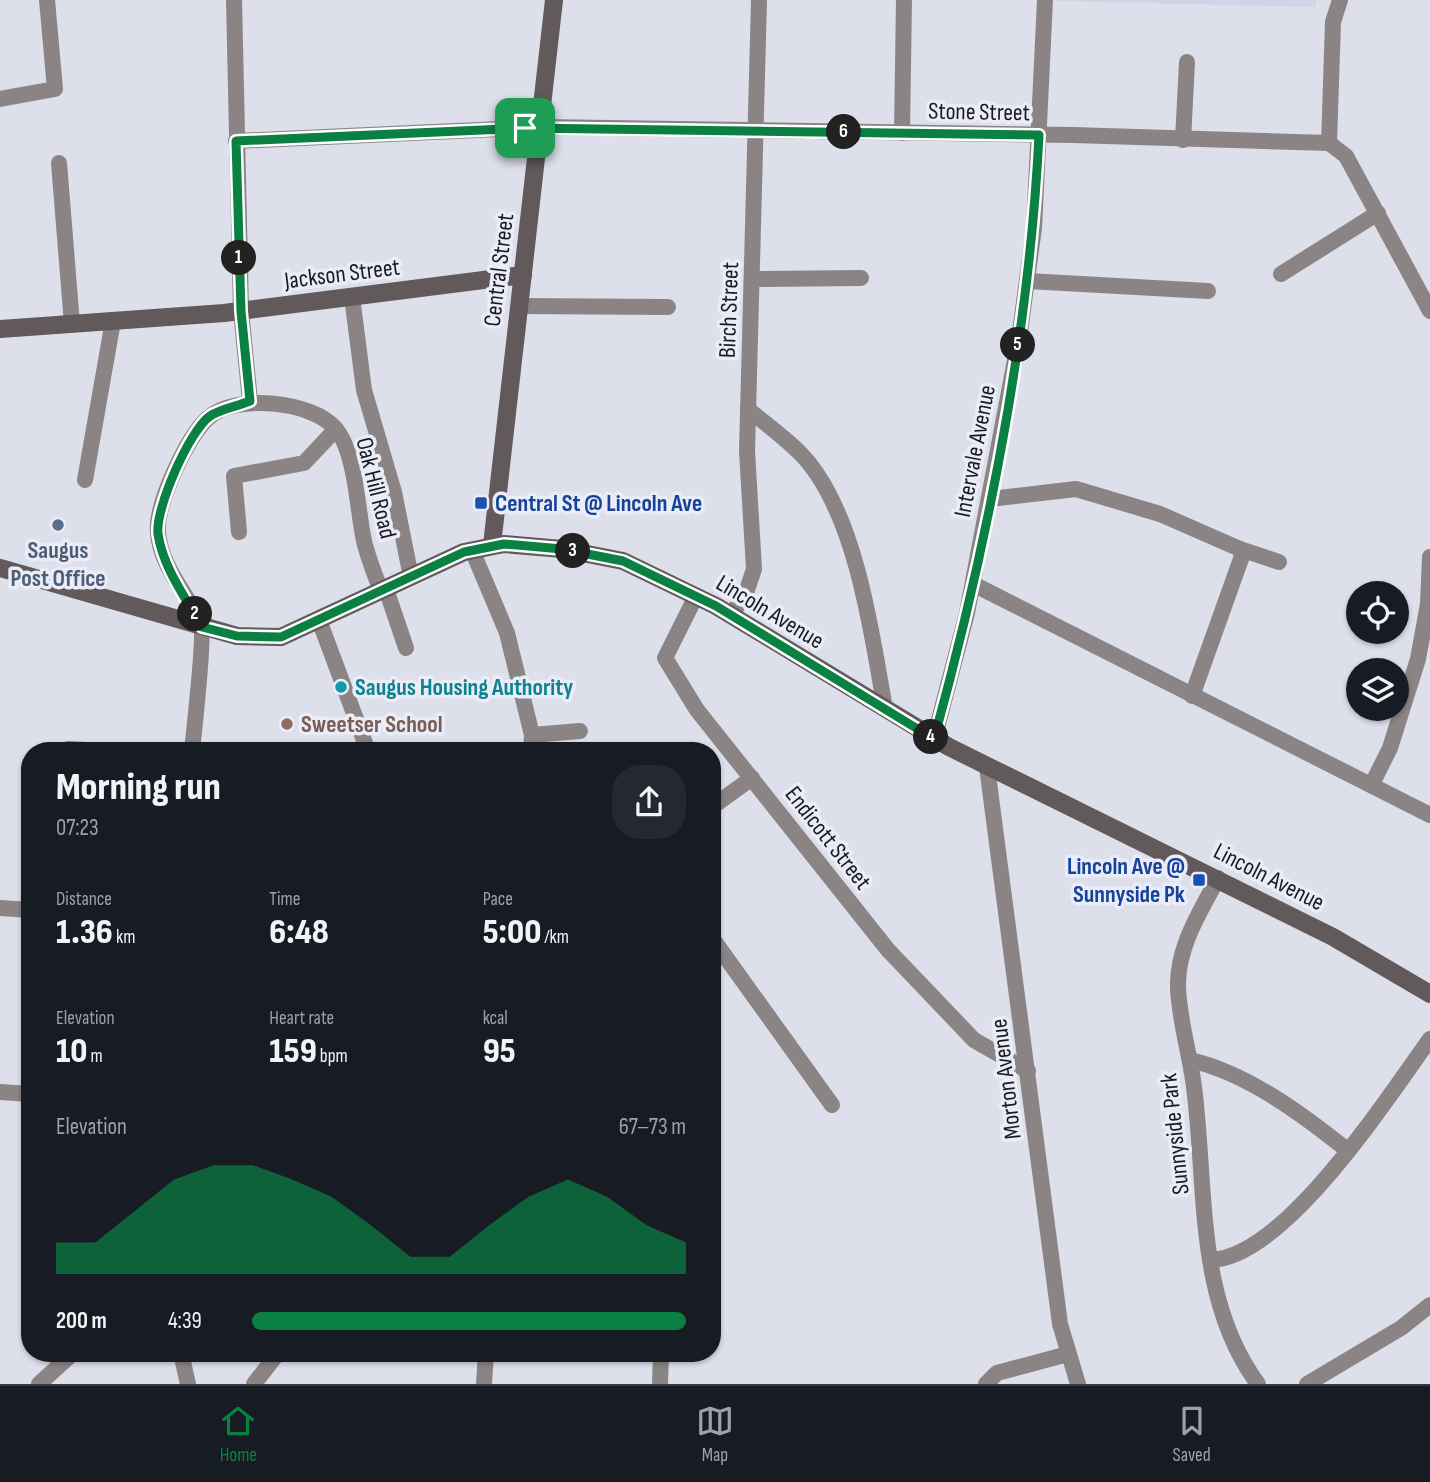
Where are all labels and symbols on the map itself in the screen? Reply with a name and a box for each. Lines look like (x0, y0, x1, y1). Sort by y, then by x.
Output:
street label: Stone Street (928, 97, 1030, 127)
pin (495, 98, 555, 158)
pin: 6 (826, 114, 862, 150)
street label: Central Street (478, 212, 520, 328)
pin: 1 (222, 240, 256, 276)
street label: Jackson Street (282, 253, 401, 296)
street label: Birch Street (713, 262, 745, 358)
pin: 5 (1000, 328, 1036, 362)
street label: Intervale Avenue (948, 383, 1002, 519)
street label: Oak Hill Road (349, 434, 403, 542)
place label: Central St @ Lincoln Ave (495, 489, 702, 518)
marker: Central St @ Lincoln Ave (473, 495, 489, 511)
marker: Saugus Post Office (50, 517, 66, 533)
pin: 3 (556, 534, 590, 568)
place label: Saugus Post Office (10, 536, 106, 593)
street label: Lincoln Avenue (711, 569, 829, 655)
pin: 2 (178, 596, 212, 632)
place label: Saugus Housing Authority (355, 673, 573, 702)
marker: Saugus Housing Authority (333, 679, 349, 695)
place label: Sweetser School (301, 710, 443, 739)
marker: Sweetser School (279, 716, 295, 732)
pin: 4 (914, 720, 948, 754)
street label: Endicott Street (779, 781, 877, 895)
street label: Lincoln Avenue (1209, 837, 1329, 917)
place label: Lincoln Ave @ Sunnyside Pk (1067, 852, 1185, 909)
marker: Lincoln Ave @ Sunnyside Pk (1191, 872, 1207, 888)
street label: Morton Avenue (984, 1017, 1028, 1141)
street label: Sunnyside Park (1154, 1072, 1196, 1196)

